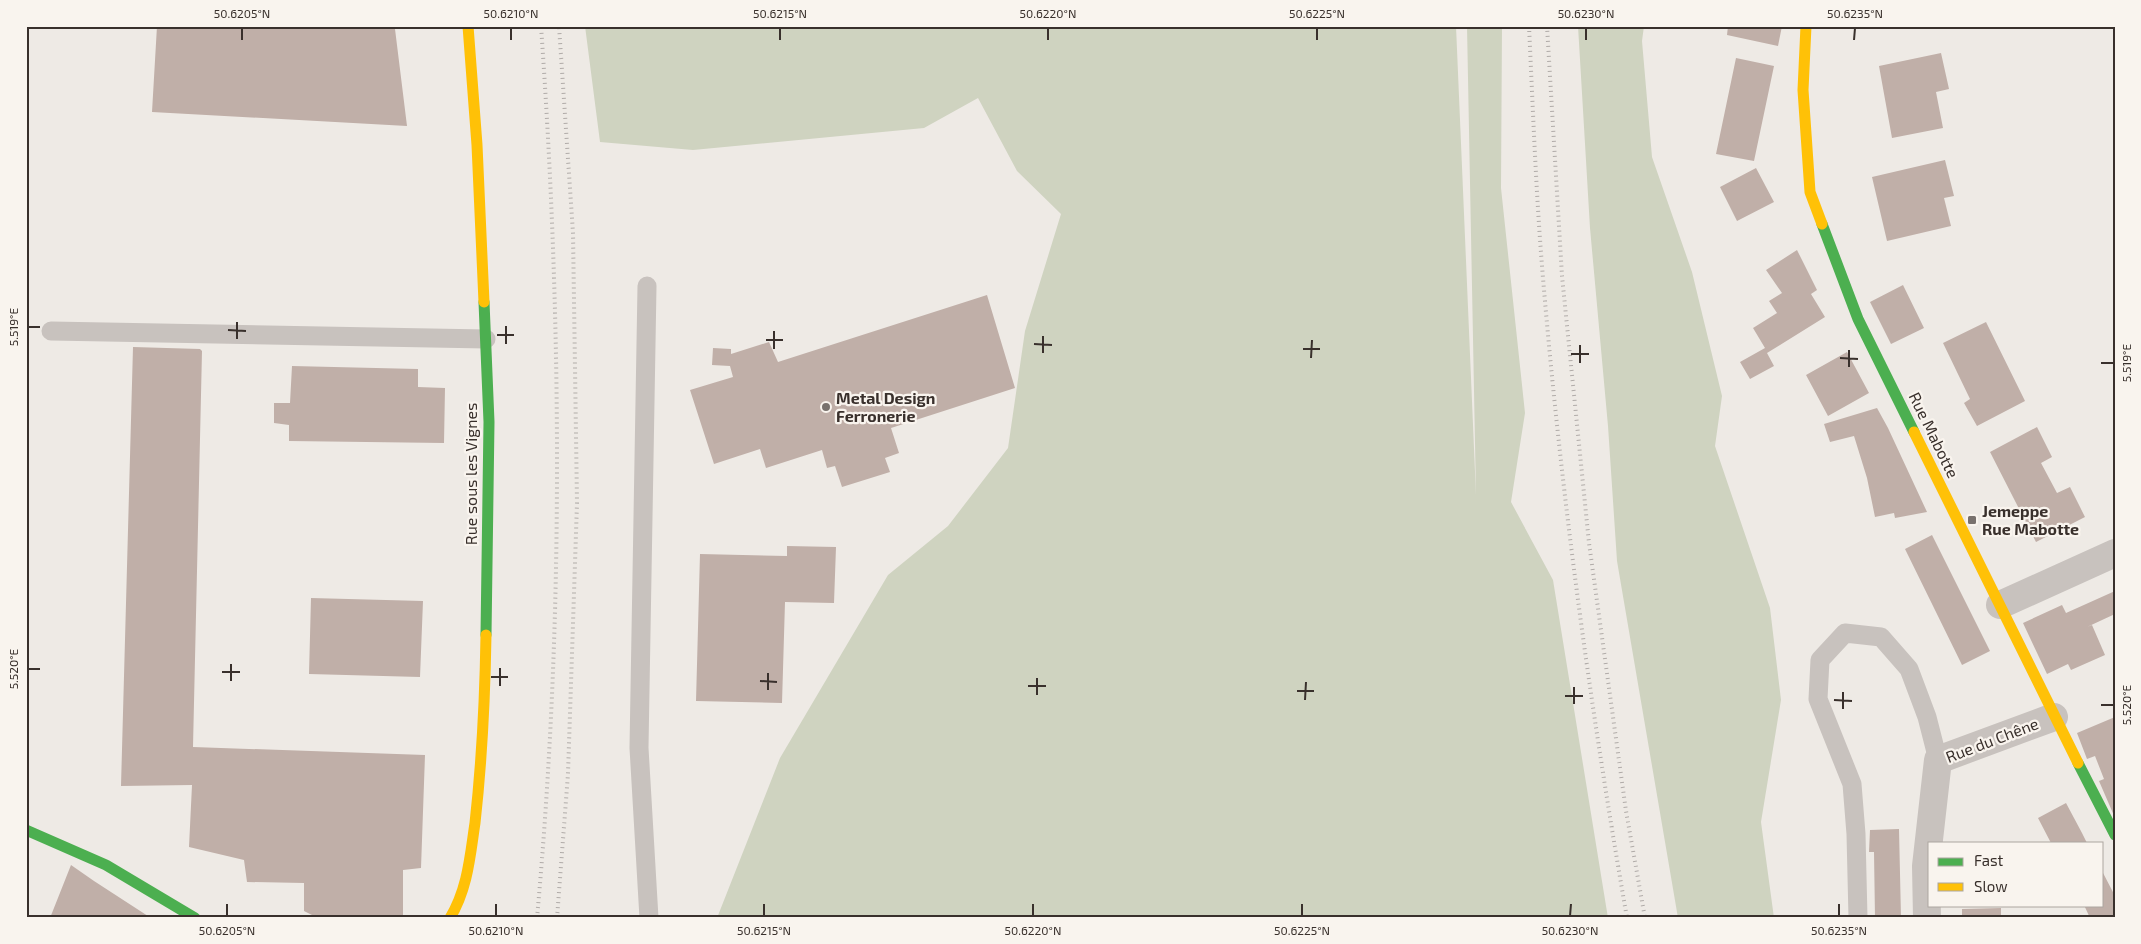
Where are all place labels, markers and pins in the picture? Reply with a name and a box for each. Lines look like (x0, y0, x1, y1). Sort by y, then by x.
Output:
place label: Metal Design Ferronerie (836, 388, 935, 425)
marker: Metal Design Ferronerie (820, 401, 832, 413)
place label: Jemeppe Rue Mabotte (1982, 501, 2079, 538)
marker: Jemeppe Rue Mabotte (1966, 514, 1978, 526)

